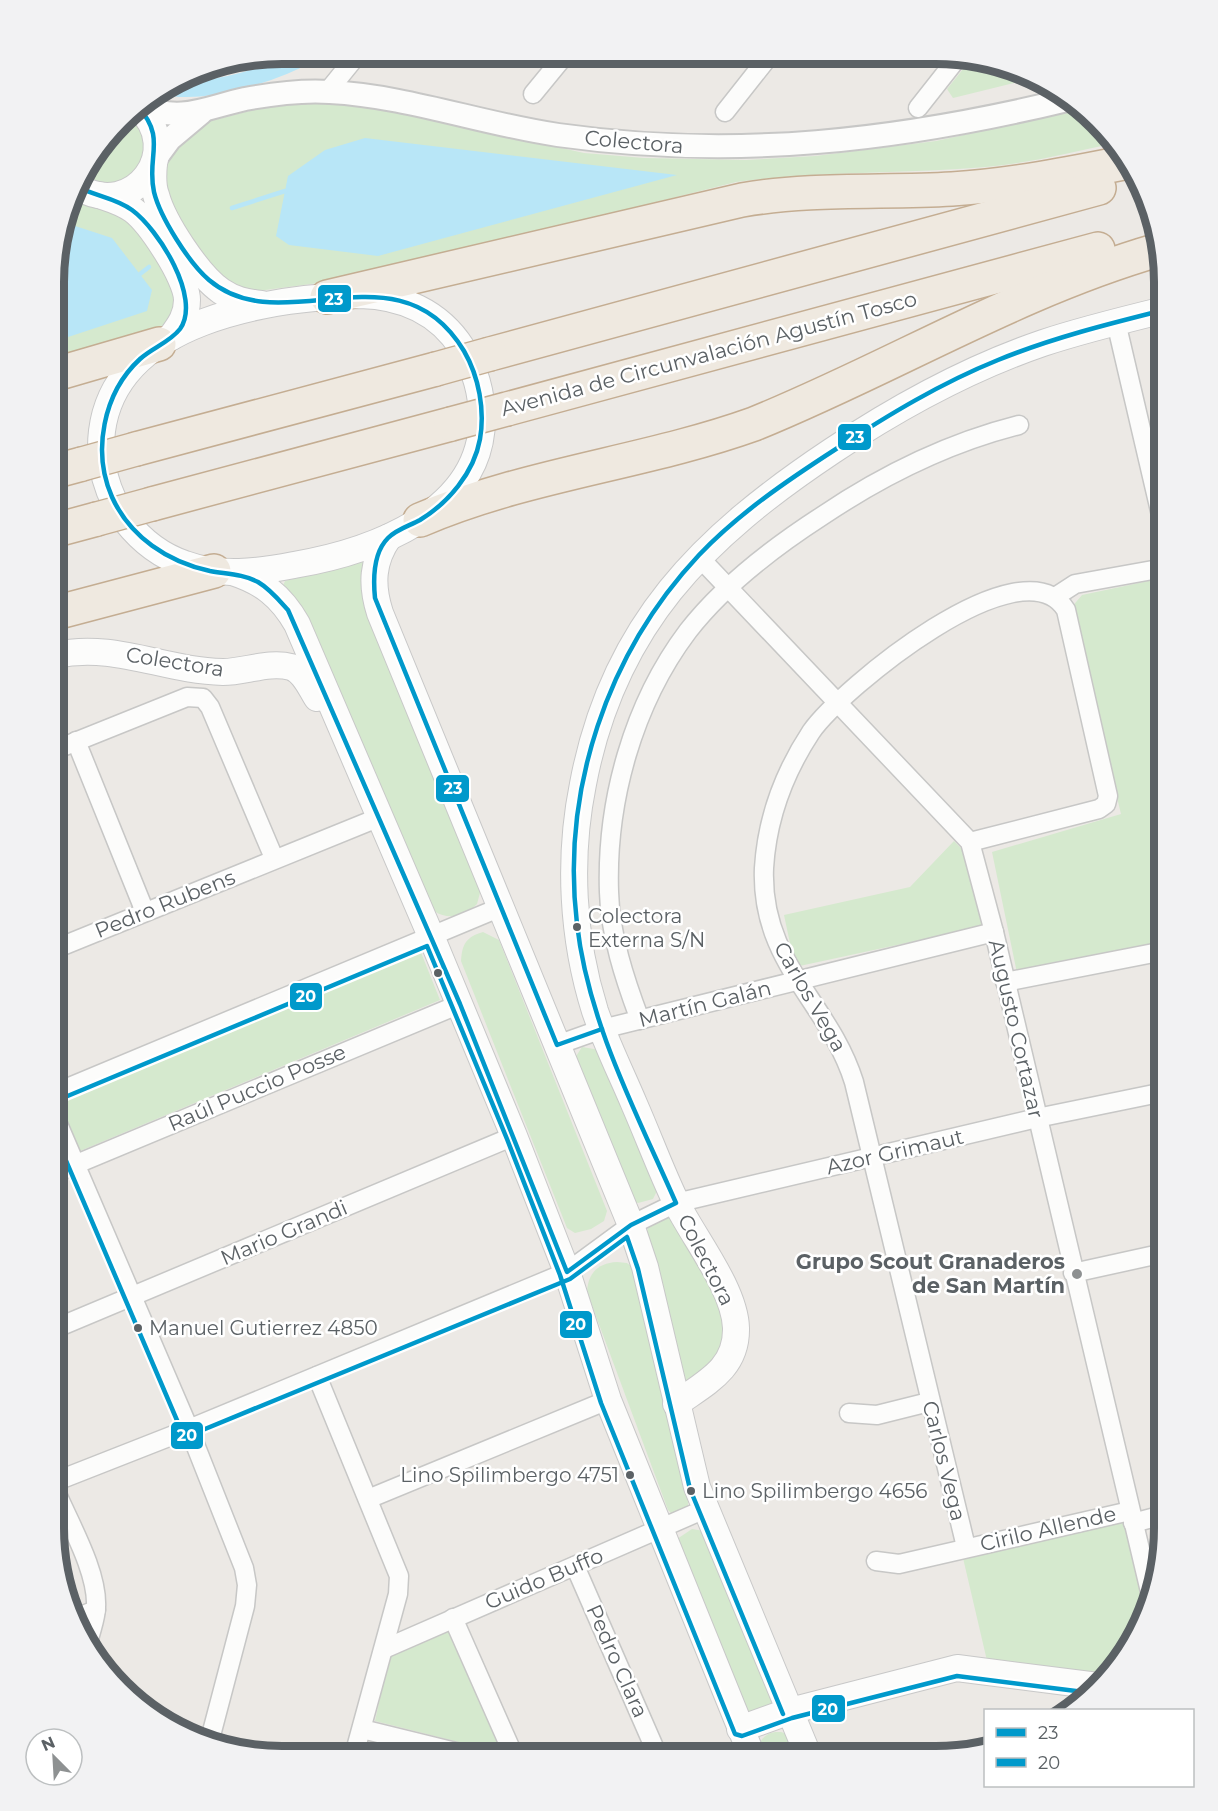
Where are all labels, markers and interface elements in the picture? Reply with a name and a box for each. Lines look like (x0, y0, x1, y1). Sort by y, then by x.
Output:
street label: Colectora (584, 125, 685, 158)
line badge: 23 (317, 284, 352, 313)
street label: Avenida de Circunvalación Agustín Tosco (498, 286, 920, 421)
text: 23 (325, 290, 343, 309)
line badge: 23 (837, 423, 872, 451)
text: 23 (846, 428, 864, 447)
street label: Colectora (124, 641, 226, 682)
line badge: 23 (435, 774, 470, 803)
text: 23 (444, 779, 462, 798)
street label: Pedro Rubens (91, 864, 239, 943)
place label: Colectora Externa S/N (588, 904, 705, 952)
marker: Colectora Externa S/N (571, 921, 583, 933)
street label: Carlos Vega (769, 937, 852, 1056)
street label: Augusto Cortazar (984, 937, 1049, 1121)
unlabelled marker (432, 967, 444, 979)
street label: Martín Galán (636, 975, 774, 1032)
line badge: 20 (289, 982, 323, 1011)
text: 20 (296, 987, 316, 1006)
street label: Raúl Puccio Posse (164, 1039, 349, 1136)
street label: Azor Grimaut (824, 1124, 966, 1179)
street label: Mario Grandi (217, 1195, 351, 1270)
street label: Colectora (673, 1210, 740, 1310)
place label: Grupo Scout Granaderos de San Martín (796, 1249, 1065, 1298)
marker: Grupo Scout Granaderos de San Martín (1070, 1267, 1084, 1281)
line badge: 20 (559, 1310, 593, 1339)
text: 20 (566, 1315, 586, 1334)
place label: Manuel Gutierrez 4850 (149, 1316, 378, 1340)
marker: Manuel Gutierrez 4850 (132, 1322, 144, 1334)
street label: Carlos Vega (917, 1398, 971, 1524)
line badge: 20 (170, 1421, 204, 1450)
text: 20 (177, 1426, 197, 1445)
place label: Lino Spilimbergo 4751 (400, 1463, 619, 1487)
marker: Lino Spilimbergo 4751 (624, 1469, 636, 1481)
place label: Lino Spilimbergo 4656 (702, 1479, 927, 1503)
marker: Lino Spilimbergo 4656 (685, 1485, 697, 1497)
street label: Cirilo Allende (977, 1501, 1118, 1556)
street label: Guido Buffo (481, 1542, 607, 1615)
street label: Pedro Clara (581, 1600, 654, 1721)
line badge: 20 (811, 1694, 846, 1723)
text: 20 (818, 1700, 838, 1719)
legend (984, 1709, 1194, 1787)
text: 23 (1038, 1722, 1058, 1744)
north arrow (24, 1727, 84, 1787)
text: N (38, 1732, 58, 1755)
text: 20 (1038, 1752, 1060, 1774)

